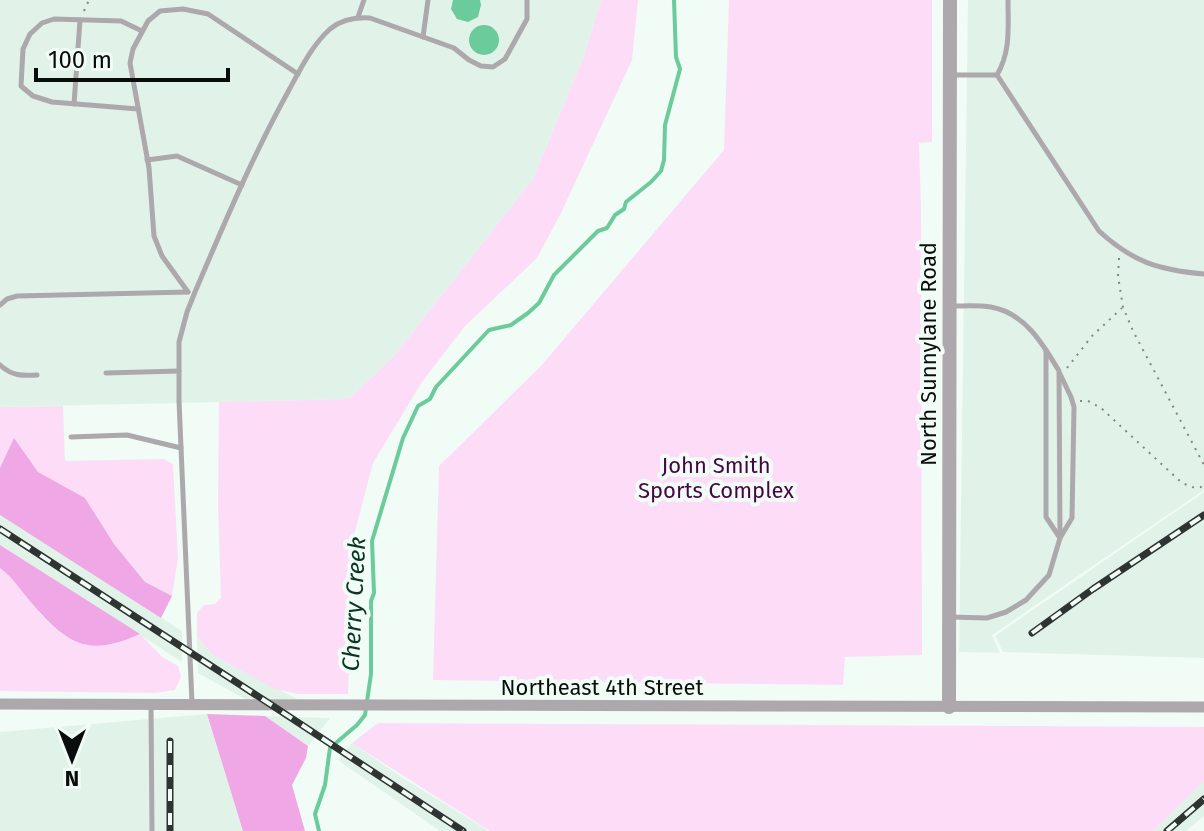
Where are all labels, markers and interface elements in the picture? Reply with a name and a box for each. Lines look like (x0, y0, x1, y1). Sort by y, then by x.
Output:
scale bar (36, 32, 228, 82)
text: 100 m (48, 46, 112, 74)
street label: North Sunnylane Road (915, 242, 942, 466)
park label: John Smith Sports Complex (638, 452, 794, 504)
water label: Cherry Creek (336, 536, 372, 672)
street label: Northeast 4th Street (501, 674, 703, 701)
north arrow (32, 719, 112, 799)
text: N (65, 765, 79, 792)

